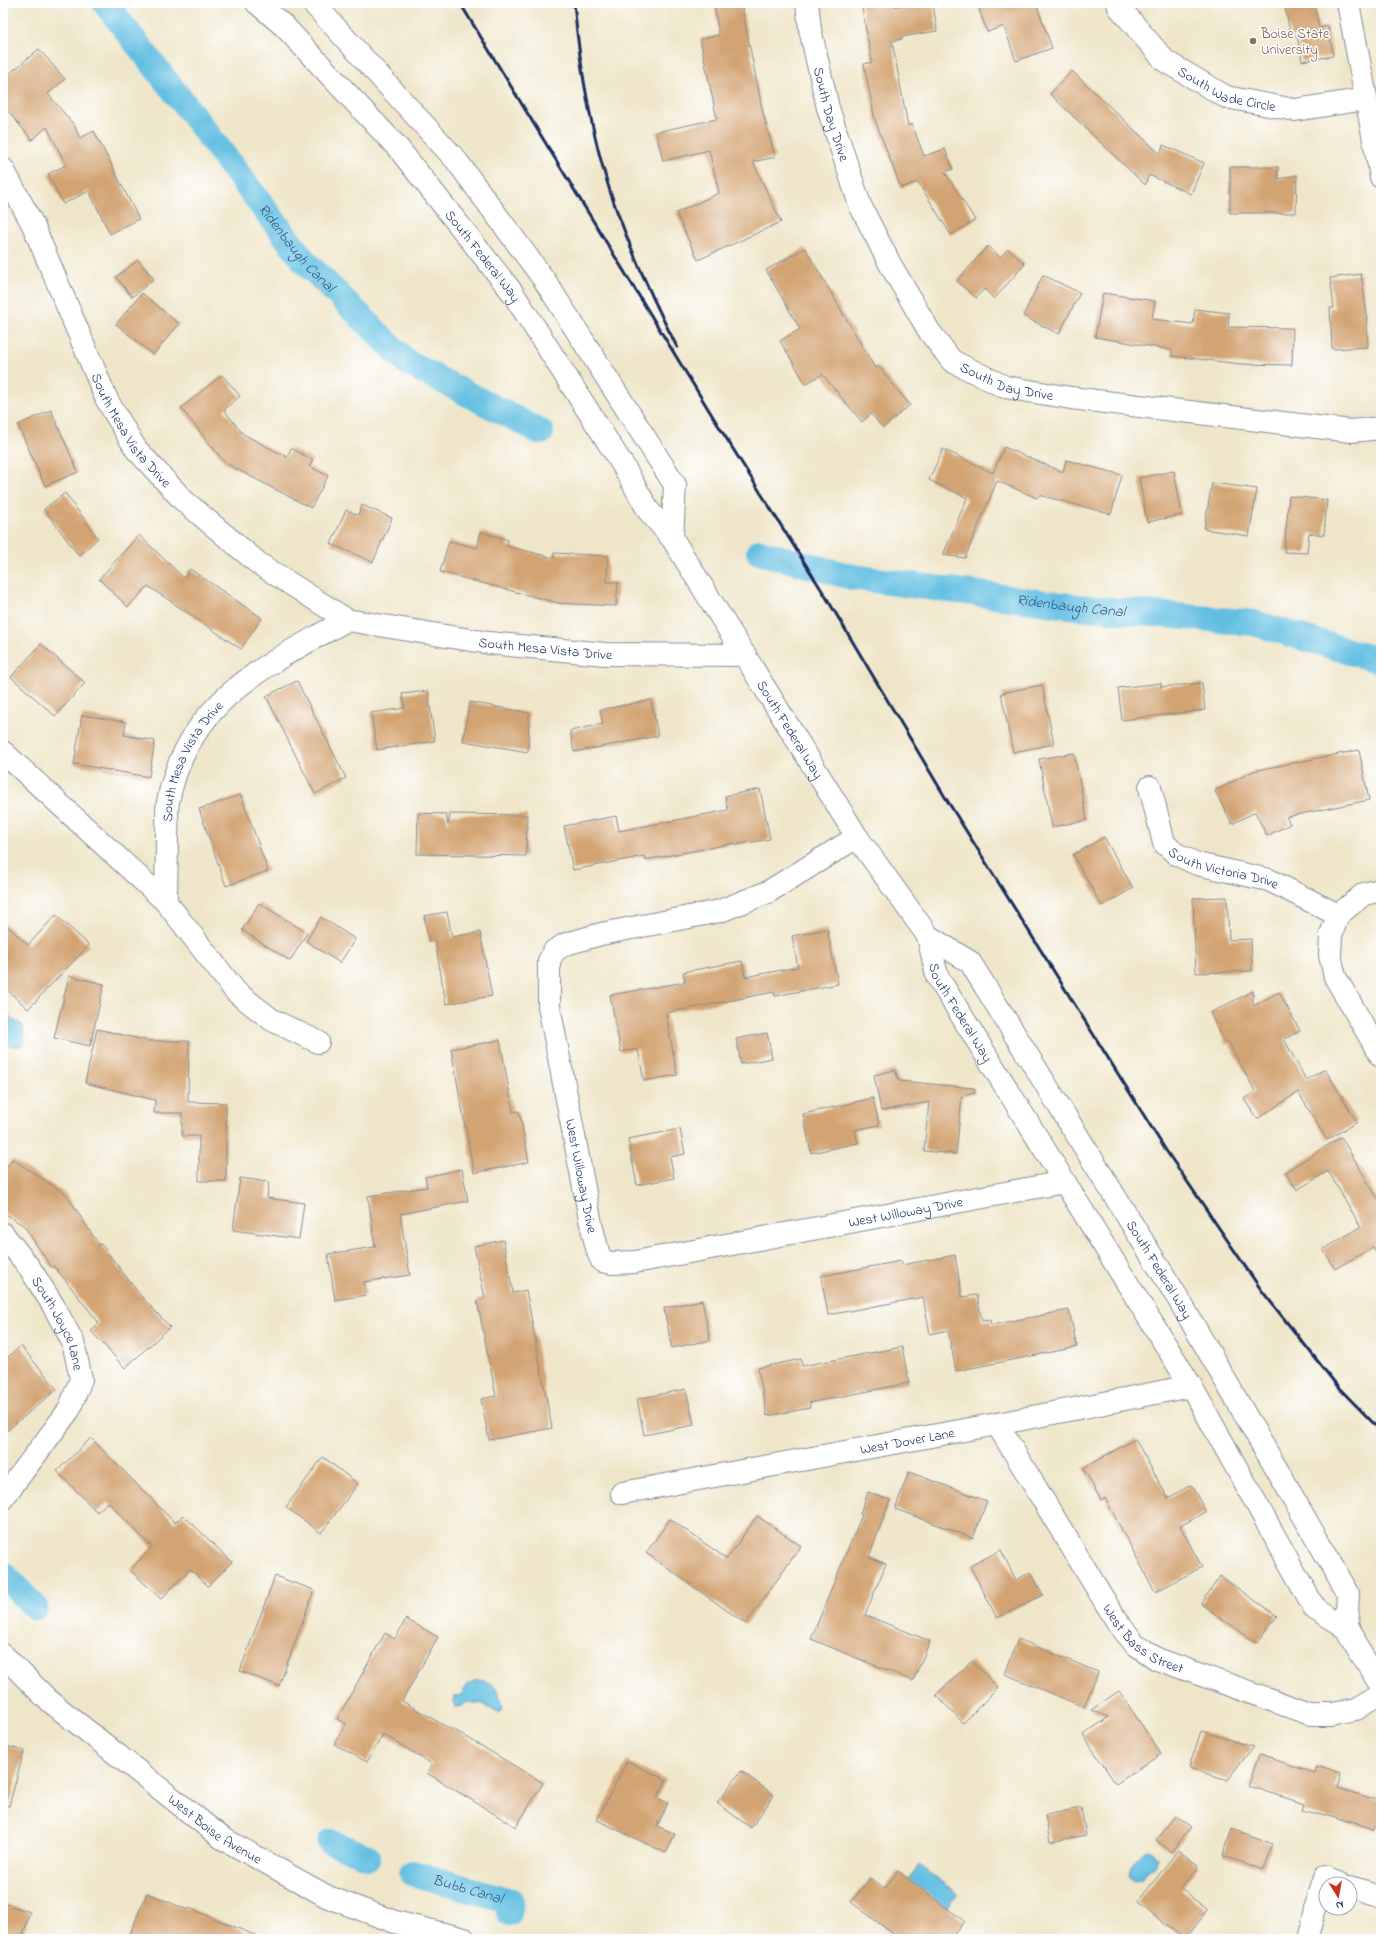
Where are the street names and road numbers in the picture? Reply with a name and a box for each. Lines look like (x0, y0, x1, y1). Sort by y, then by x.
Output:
street label: South Wade Circle (1173, 62, 1278, 118)
street label: South Day Drive (807, 65, 854, 165)
street label: South Federal Way (439, 206, 525, 308)
street label: South Day Drive (956, 357, 1055, 407)
street label: South Mesa Vista Drive (85, 370, 176, 493)
street label: South Mesa Vista Drive (477, 632, 613, 666)
street label: South Federal Way (751, 677, 828, 784)
street label: South Mesa Vista Drive (158, 696, 229, 822)
street label: South Victoria Drive (1163, 843, 1283, 896)
street label: South Federal Way (922, 961, 997, 1067)
street label: West Willoway Drive (559, 1117, 602, 1236)
street label: West Willoway Drive (847, 1192, 965, 1234)
street label: South Federal Way (1120, 1217, 1197, 1324)
street label: South Joyce Lane (25, 1273, 88, 1373)
street label: West Dover Lane (858, 1423, 957, 1461)
street label: West Bass Street (1097, 1600, 1186, 1680)
street label: West Boise Avenue (163, 1790, 266, 1871)

